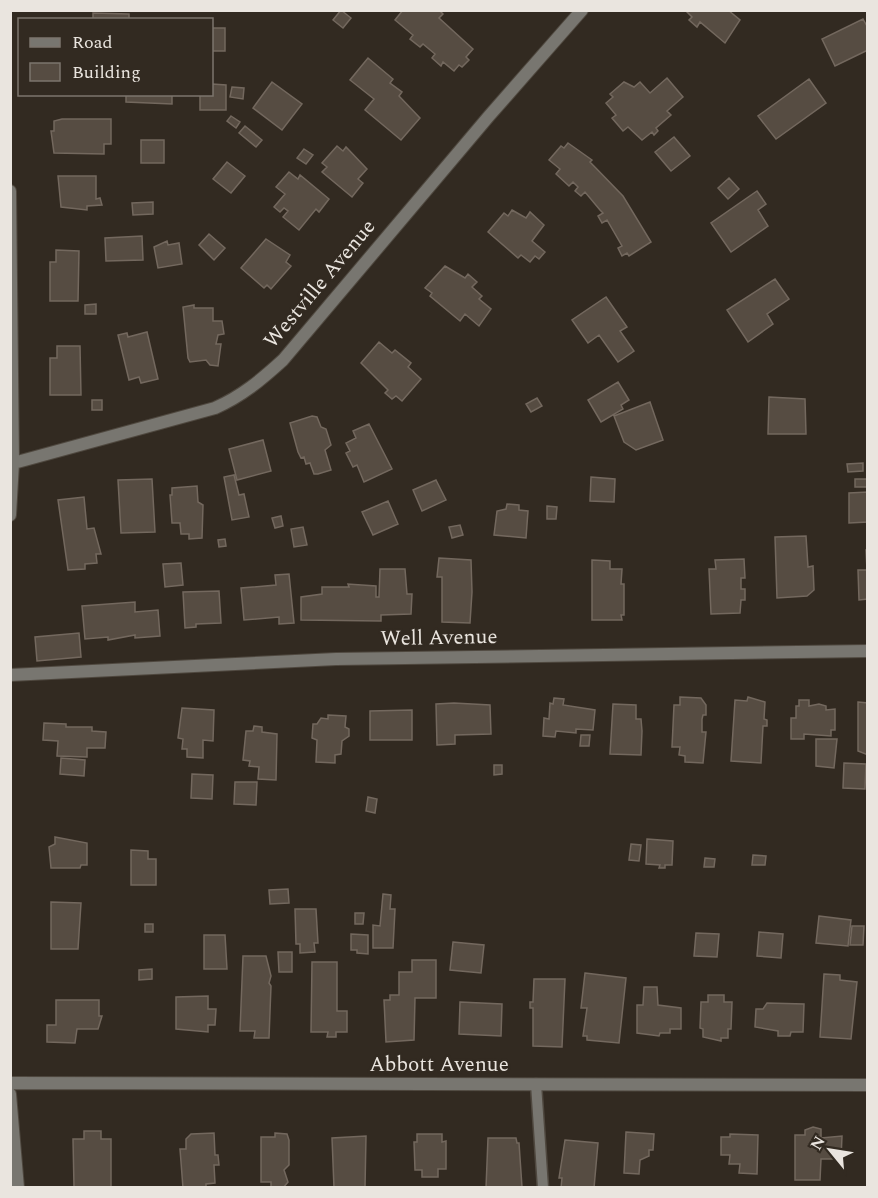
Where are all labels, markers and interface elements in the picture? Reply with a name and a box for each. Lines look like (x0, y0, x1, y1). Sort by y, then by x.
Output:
legend (18, 18, 213, 96)
text: Road (72, 29, 113, 56)
text: Building (72, 59, 141, 86)
street label: Westville Avenue (256, 212, 384, 356)
street label: Well Avenue (380, 621, 498, 655)
street label: Abbott Avenue (369, 1049, 509, 1081)
north arrow (800, 1120, 860, 1180)
text: N (804, 1131, 832, 1155)

